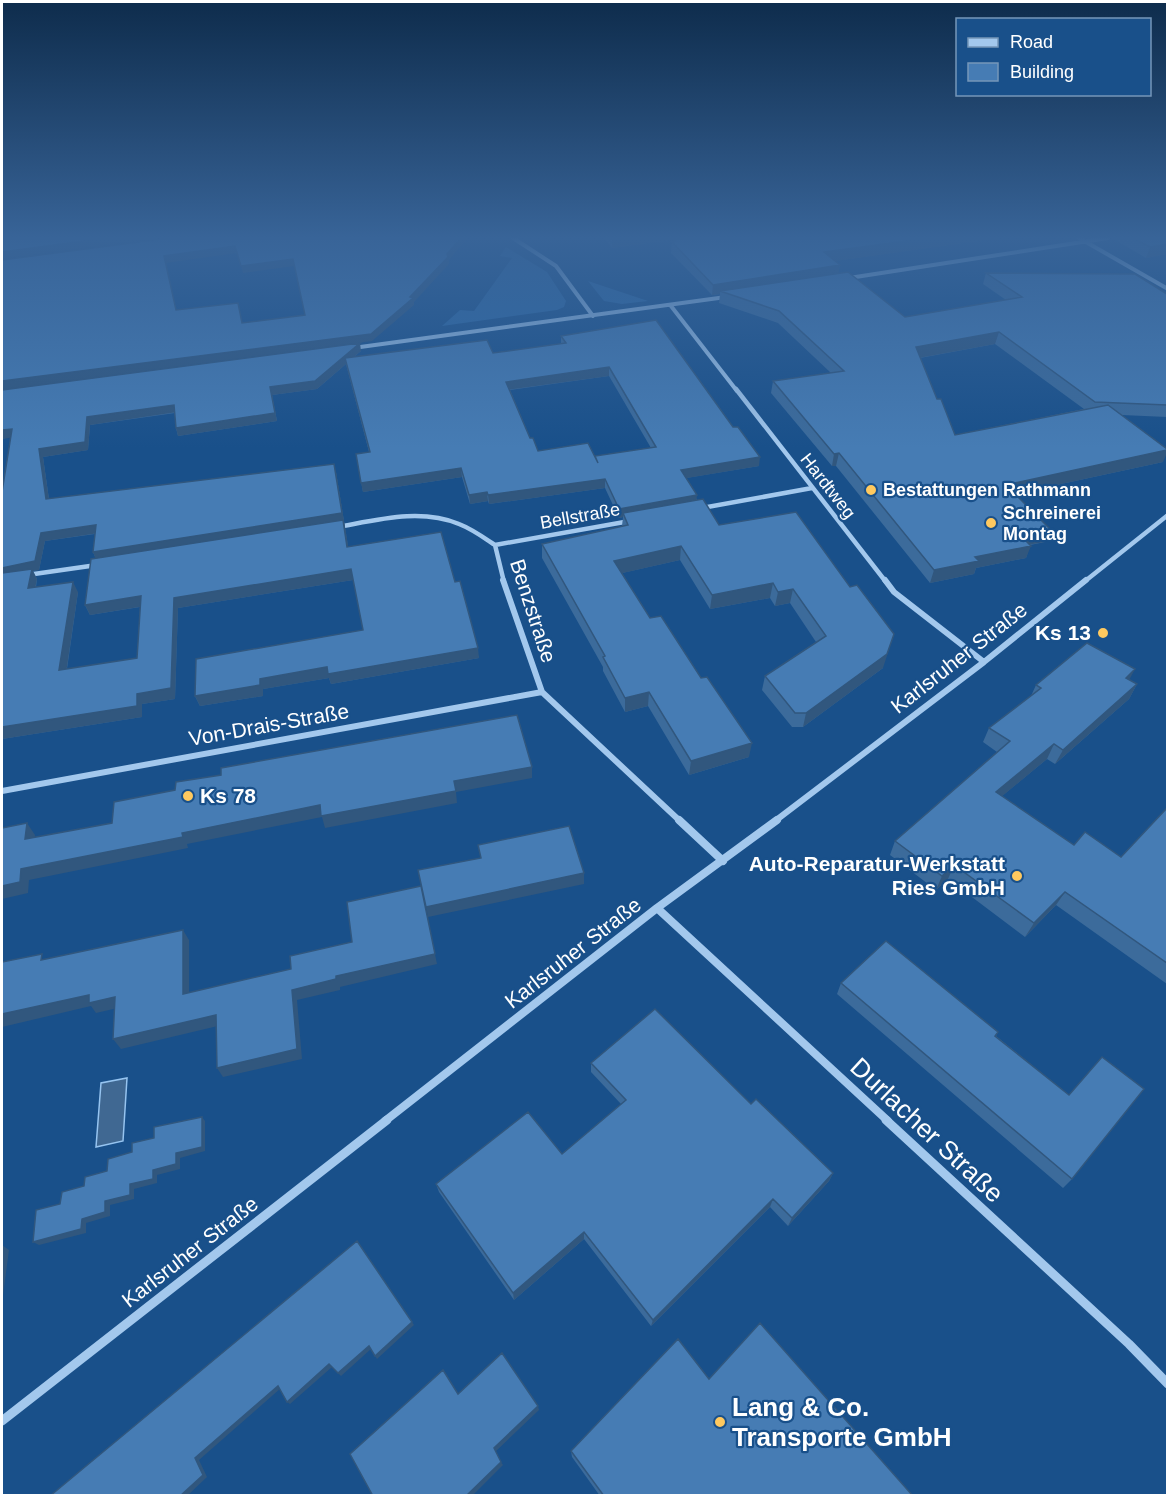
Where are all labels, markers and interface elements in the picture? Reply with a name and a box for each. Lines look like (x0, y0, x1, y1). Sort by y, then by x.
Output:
legend (956, 18, 1151, 96)
text: Road (1010, 32, 1053, 52)
text: Building (1010, 62, 1074, 82)
street label: Hardtweg (796, 449, 860, 523)
place label: Bestattungen Rathmann (883, 480, 1091, 500)
marker: Bestattungen Rathmann (864, 483, 878, 497)
street label: Bellstraße (538, 499, 622, 533)
place label: Schreinerei Montag (1003, 503, 1101, 544)
marker: Schreinerei Montag (984, 516, 998, 530)
street label: Benzstraße (506, 556, 561, 665)
street label: Karlsruher Straße (886, 598, 1031, 718)
place label: Ks 13 (1035, 621, 1091, 644)
marker: Ks 13 (1096, 626, 1110, 640)
street label: Von-Drais-Straße (187, 699, 351, 750)
place label: Ks 78 (200, 784, 256, 807)
marker: Ks 78 (181, 789, 195, 803)
place label: Auto-Reparatur-Werkstatt Ries GmbH (749, 852, 1005, 899)
marker: Auto-Reparatur-Werkstatt Ries GmbH (1010, 869, 1024, 883)
street label: Karlsruher Straße (500, 893, 645, 1013)
street label: Durlacher Straße (844, 1052, 1010, 1208)
street label: Karlsruher Straße (117, 1192, 262, 1312)
place label: Lang & Co. Transporte GmbH (732, 1392, 952, 1452)
marker: Lang & Co. Transporte GmbH (713, 1415, 727, 1429)

